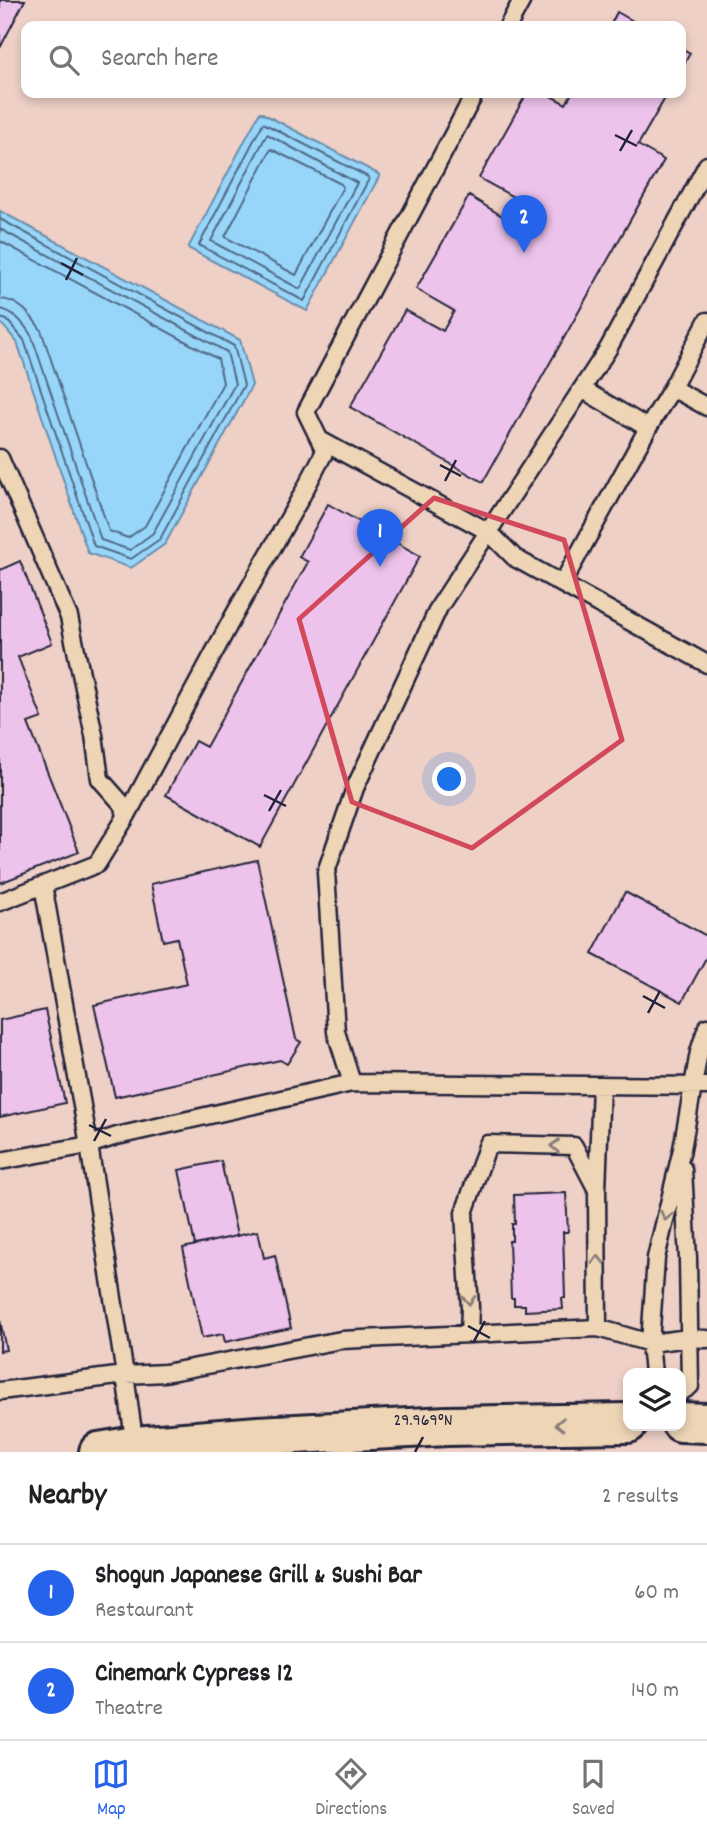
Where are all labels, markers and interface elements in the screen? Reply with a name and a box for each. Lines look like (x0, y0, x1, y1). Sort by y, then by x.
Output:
search box (21, 21, 686, 98)
icon: search (45, 41, 83, 79)
text: Search here (101, 41, 219, 78)
pin: 2 (501, 195, 547, 253)
pin: 1 (357, 509, 403, 567)
your location (432, 762, 466, 796)
one-way arrow (549, 1138, 560, 1153)
one-way arrow (660, 1210, 674, 1222)
one-way arrow (590, 1254, 605, 1265)
one-way arrow (462, 1295, 477, 1306)
map controls (623, 1368, 686, 1431)
button: layers (623, 1368, 686, 1431)
text: 29.969°N (393, 1409, 453, 1434)
one-way arrow (554, 1416, 565, 1432)
text: Nearby (28, 1476, 106, 1519)
text: 2 results (602, 1481, 679, 1514)
text: Shogun Japanese Grill & Sushi Bar (95, 1558, 422, 1595)
text: 1 (48, 1577, 54, 1610)
text: 60 m (634, 1577, 679, 1610)
text: Restaurant (95, 1595, 194, 1628)
text: Cinemark Cypress 12 (95, 1656, 294, 1693)
text: 2 (46, 1675, 56, 1708)
text: 140 m (631, 1675, 679, 1708)
text: Theatre (95, 1693, 163, 1726)
tab: Map (92, 1755, 130, 1824)
tab: Directions (315, 1755, 387, 1824)
tab: Saved (572, 1755, 615, 1824)

